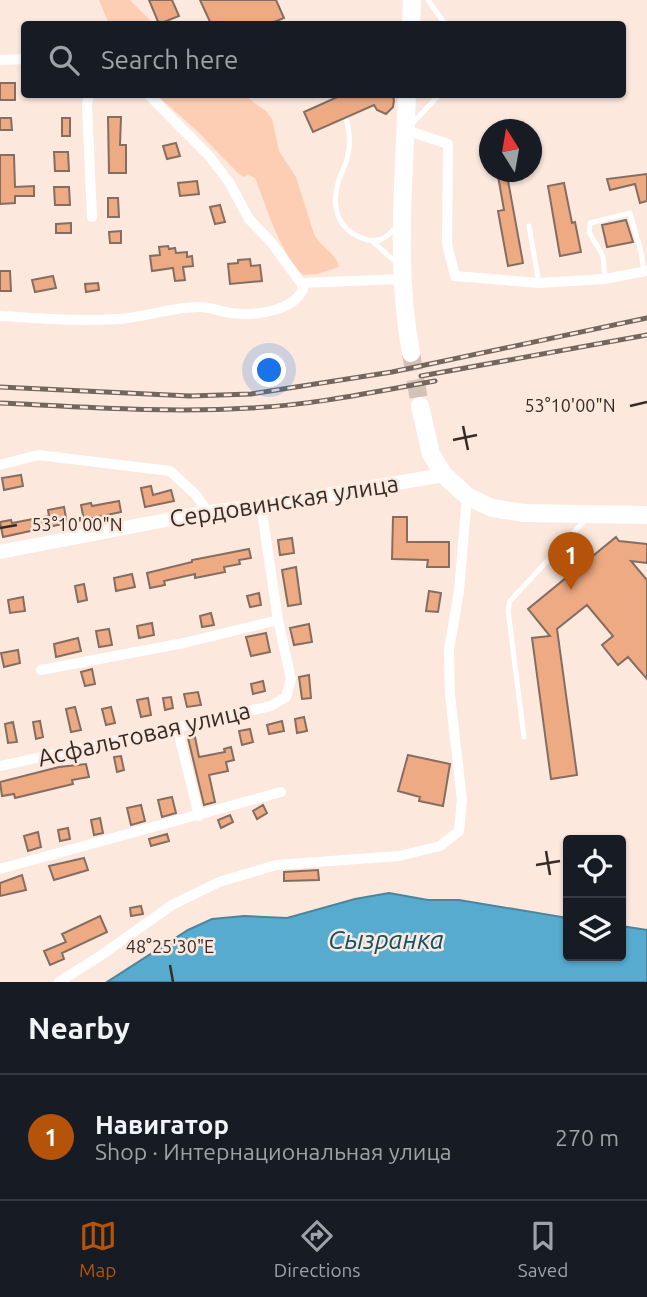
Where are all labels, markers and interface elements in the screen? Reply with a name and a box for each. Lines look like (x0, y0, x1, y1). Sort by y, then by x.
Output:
search box (21, 21, 626, 98)
icon: search (45, 41, 83, 79)
text: Search here (101, 45, 238, 74)
north arrow (479, 119, 542, 182)
your location (252, 353, 286, 387)
text: 53°10'00"N (524, 395, 616, 415)
street label: Сердовинская улица (168, 470, 400, 532)
text: 53°10'00"N (31, 514, 123, 534)
pin: 1 (548, 532, 594, 590)
street label: Асфальтовая улица (35, 696, 253, 772)
map controls (563, 835, 626, 961)
button: locate (563, 835, 626, 898)
button: layers (563, 898, 626, 961)
water label: Сызранка (328, 925, 444, 954)
text: 48°25'30"E (126, 936, 214, 956)
text: Nearby (28, 1011, 130, 1045)
text: Навигатор (95, 1110, 229, 1139)
text: 1 (45, 1125, 57, 1150)
text: 270 m (555, 1125, 619, 1150)
text: Shop · Интернациональная улица (95, 1139, 452, 1164)
tab: Map (79, 1217, 117, 1281)
tab: Directions (274, 1217, 361, 1281)
tab: Saved (518, 1217, 568, 1281)

